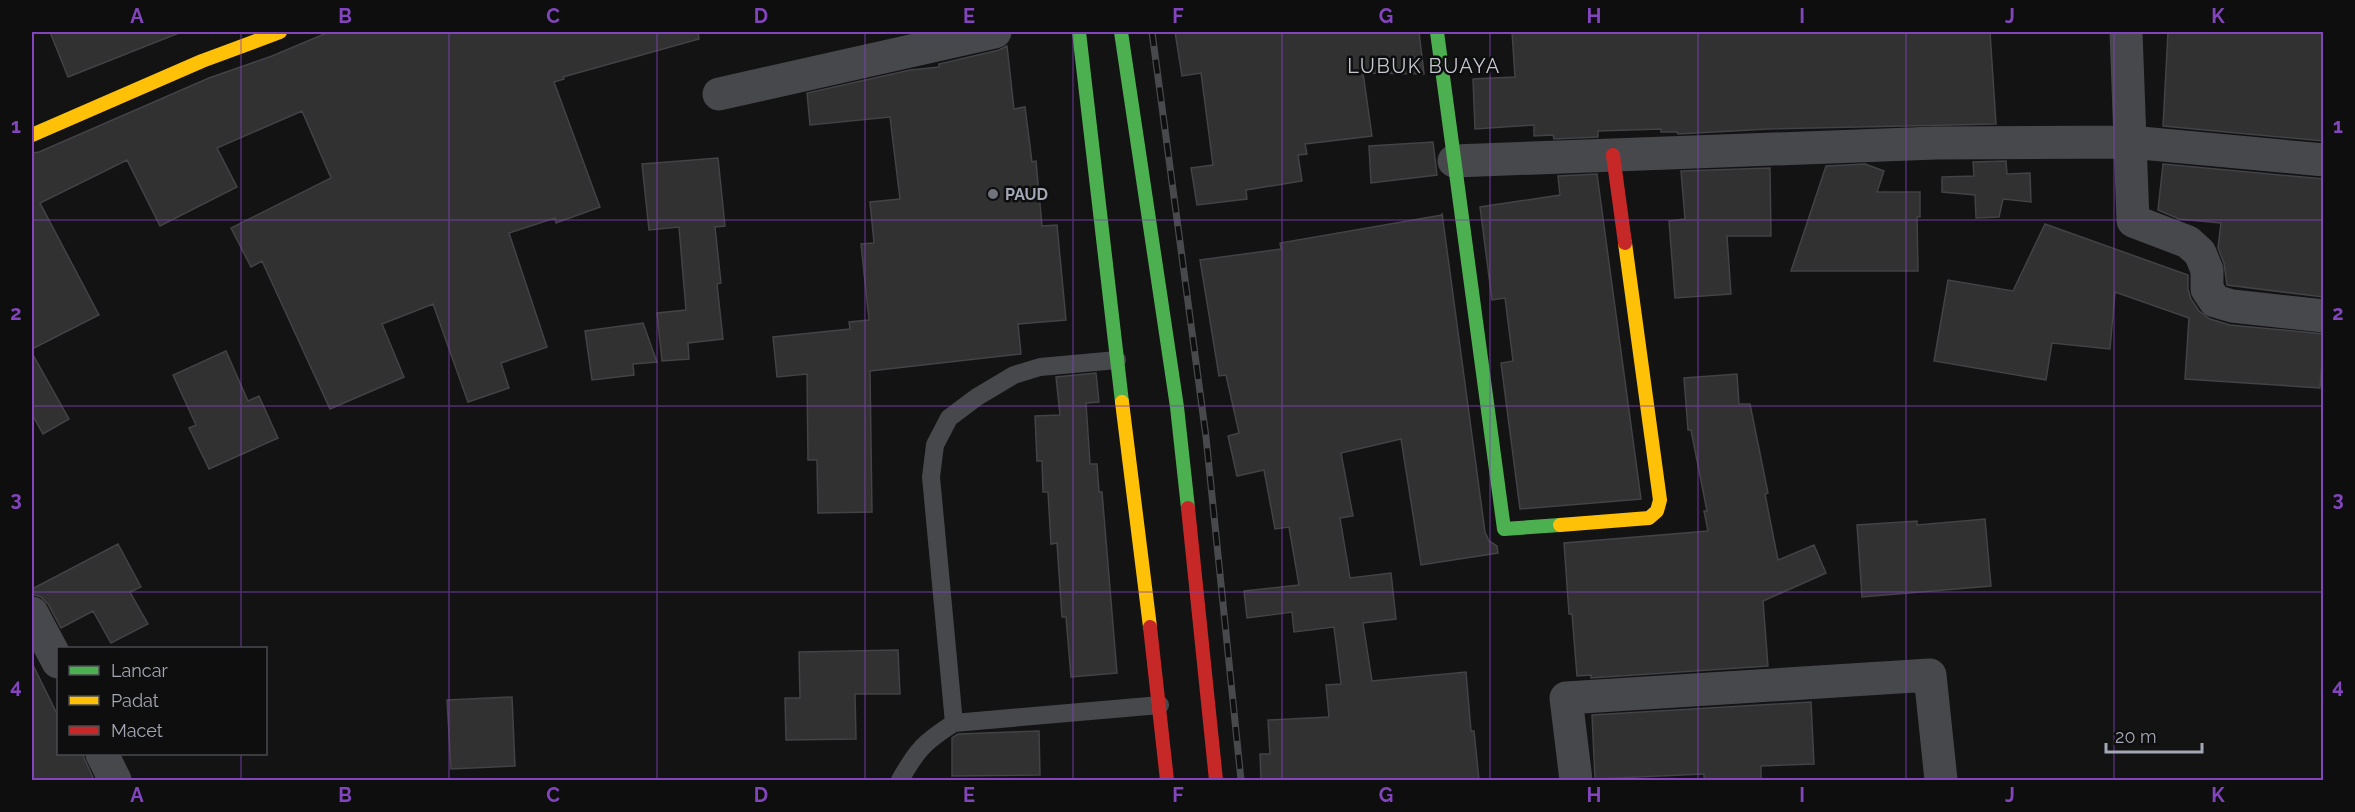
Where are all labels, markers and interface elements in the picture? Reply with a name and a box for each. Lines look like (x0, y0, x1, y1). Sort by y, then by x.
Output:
text: A (130, 4, 144, 28)
text: B (338, 4, 352, 28)
text: C (546, 4, 560, 28)
text: D (754, 4, 768, 28)
text: E (963, 4, 975, 28)
text: F (1172, 4, 1184, 28)
text: G (1379, 4, 1393, 28)
text: H (1587, 4, 1601, 28)
text: I (1799, 4, 1805, 28)
text: J (2005, 4, 2015, 28)
text: K (2211, 4, 2225, 28)
district label: LUBUK BUAYA (1347, 54, 1501, 78)
text: 1 (11, 114, 21, 138)
text: 1 (2333, 114, 2343, 138)
place label: PAUD (1005, 185, 1048, 204)
marker: PAUD (986, 187, 1000, 201)
text: 2 (10, 301, 22, 325)
text: 2 (2332, 301, 2344, 325)
text: 3 (10, 487, 22, 511)
text: 3 (2332, 487, 2344, 511)
legend (57, 647, 267, 755)
text: Lancar (111, 660, 168, 681)
text: 4 (10, 674, 22, 698)
text: 4 (2332, 674, 2344, 698)
text: Padat (111, 690, 159, 711)
scale bar (2106, 716, 2202, 754)
text: Macet (111, 720, 163, 741)
text: 20 m (2115, 726, 2157, 747)
text: A (130, 783, 144, 807)
text: B (338, 783, 352, 807)
text: C (546, 783, 560, 807)
text: D (754, 783, 768, 807)
text: E (963, 783, 975, 807)
text: F (1172, 783, 1184, 807)
text: G (1379, 783, 1393, 807)
text: H (1587, 783, 1601, 807)
text: I (1799, 783, 1805, 807)
text: J (2005, 783, 2015, 807)
text: K (2211, 783, 2225, 807)

